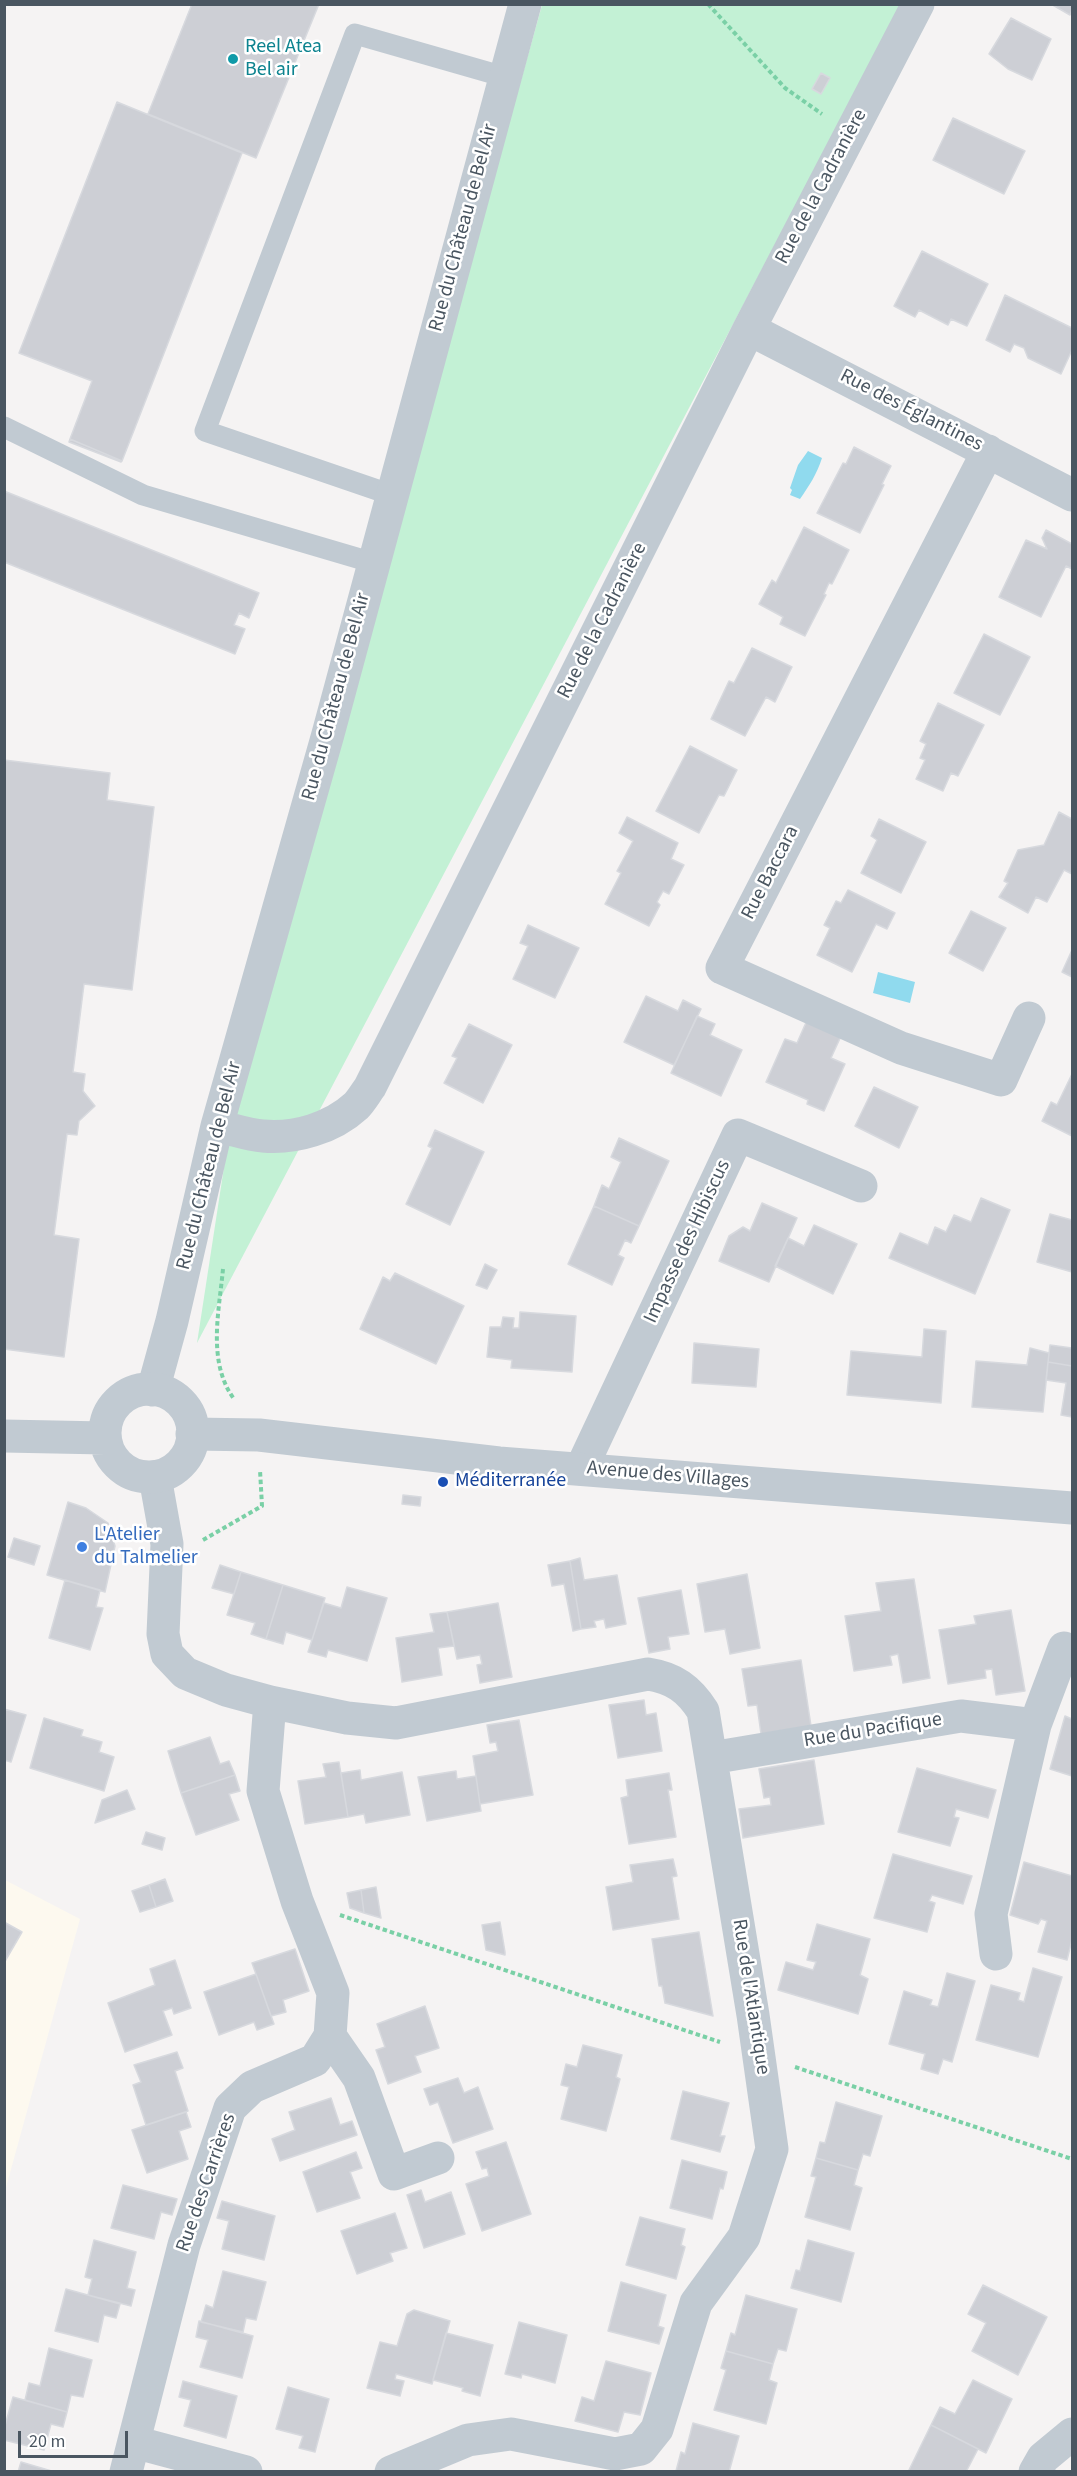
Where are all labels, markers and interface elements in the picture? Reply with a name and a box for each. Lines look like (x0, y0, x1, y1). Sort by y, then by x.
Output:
place label: Reel Atea Bel air (245, 36, 322, 83)
marker: Reel Atea Bel air (226, 52, 240, 66)
street label: Rue de la Cadranière (771, 105, 873, 269)
street label: Rue du Château de Bel Air (425, 122, 503, 334)
street label: Rue des Églantines (836, 365, 986, 457)
street label: Rue de la Cadranière (553, 539, 653, 703)
street label: Rue du Château de Bel Air (298, 591, 376, 803)
street label: Rue Baccara (737, 822, 805, 924)
street label: Rue du Château de Bel Air (172, 1059, 248, 1273)
street label: Impasse des Hibiscus (640, 1156, 736, 1328)
street label: Avenue des Villages (586, 1457, 750, 1495)
place label: Méditerranée (455, 1470, 566, 1494)
marker: Méditerranée (436, 1475, 450, 1489)
place label: L'Atelier du Talmelier (94, 1524, 198, 1571)
marker: L'Atelier du Talmelier (75, 1540, 89, 1554)
street label: Rue du Pacifique (802, 1708, 944, 1754)
street label: Rue de l'Atlantique (726, 1917, 774, 2077)
street label: Rue des Carrières (172, 2111, 242, 2255)
scale bar (21, 2419, 130, 2457)
text: 20 m (29, 2429, 65, 2454)

